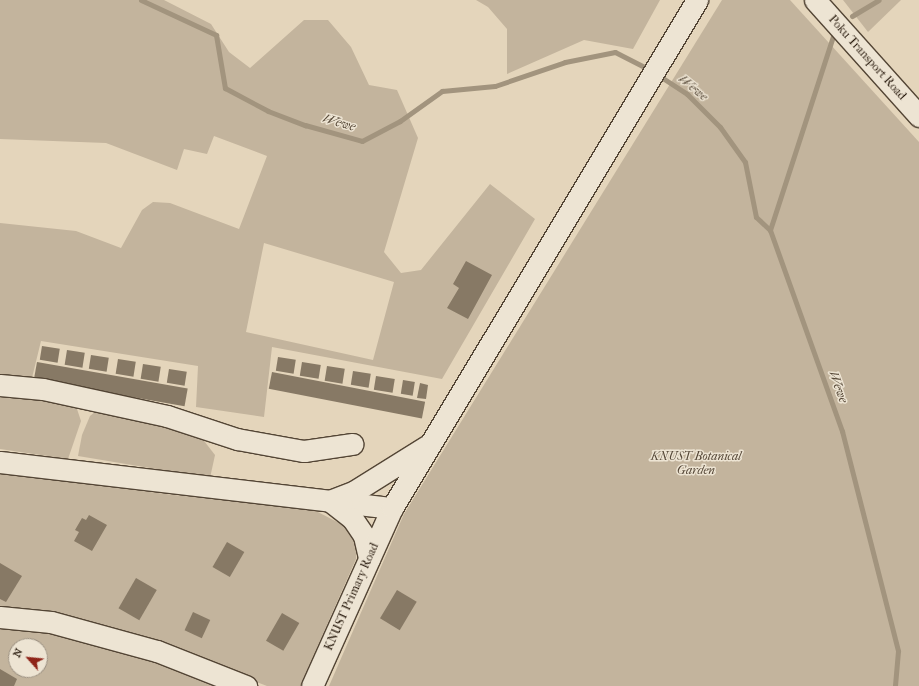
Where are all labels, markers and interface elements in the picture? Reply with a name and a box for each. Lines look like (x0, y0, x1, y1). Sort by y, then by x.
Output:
street label: Poku Transport Road (825, 13, 909, 103)
water label: Wewe (675, 72, 711, 104)
water label: Wewe (321, 111, 357, 135)
water label: Wewe (825, 369, 851, 405)
park label: KNUST Botanical Garden (651, 450, 741, 478)
street label: KNUST Primary Road (322, 541, 382, 653)
north arrow (8, 638, 48, 678)
text: N (10, 646, 25, 659)

